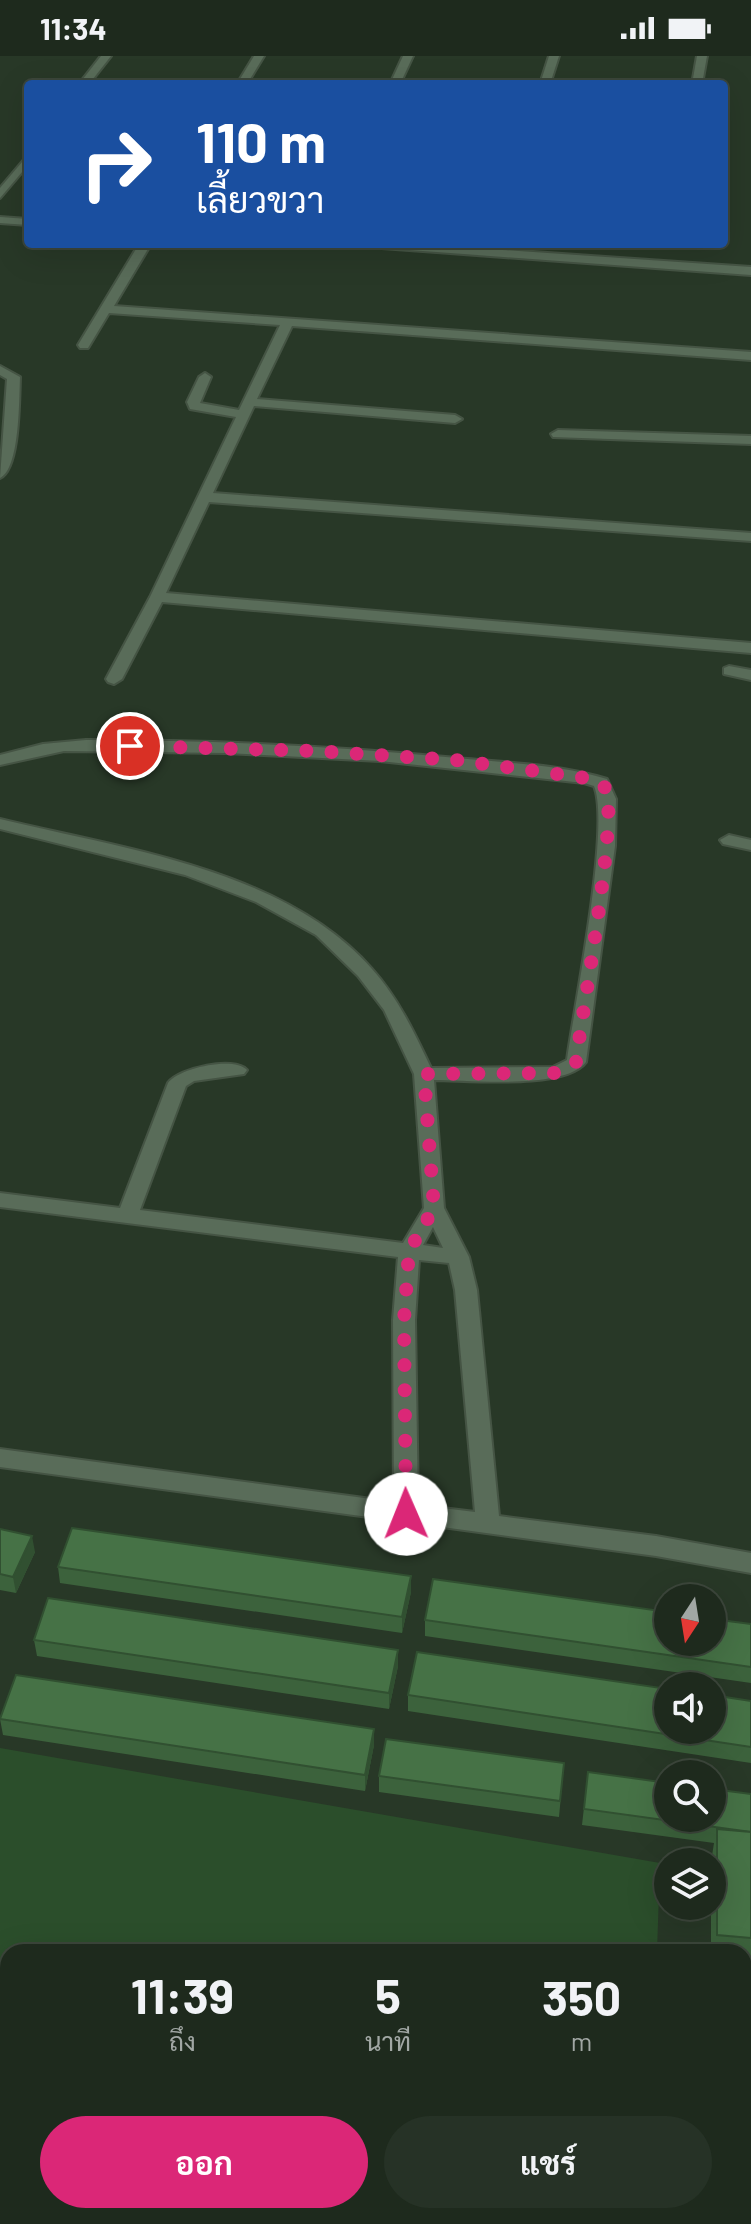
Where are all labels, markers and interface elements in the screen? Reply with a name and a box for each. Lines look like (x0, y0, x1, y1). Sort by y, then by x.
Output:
text: 11:34 (40, 10, 107, 46)
text: 110 m (196, 107, 326, 174)
icon: right (64, 112, 168, 216)
text: เลี้ยวขวา (196, 177, 324, 220)
pin (96, 712, 164, 780)
icon: arrive (108, 724, 152, 768)
position arrow (364, 1472, 448, 1556)
north arrow (654, 1584, 726, 1656)
map controls (654, 1584, 726, 1920)
button: sound (654, 1672, 726, 1744)
button: search (654, 1760, 726, 1832)
button: layers (654, 1848, 726, 1920)
text: 11:39 (131, 1966, 234, 2024)
text: 5 (375, 1966, 401, 2024)
text: 350 (542, 1968, 621, 2026)
text: ถึง (169, 2025, 196, 2056)
text: นาที (365, 2025, 411, 2056)
text: m (571, 2025, 592, 2056)
button: ออก (40, 2116, 368, 2208)
button: แชร์ (384, 2116, 712, 2208)

